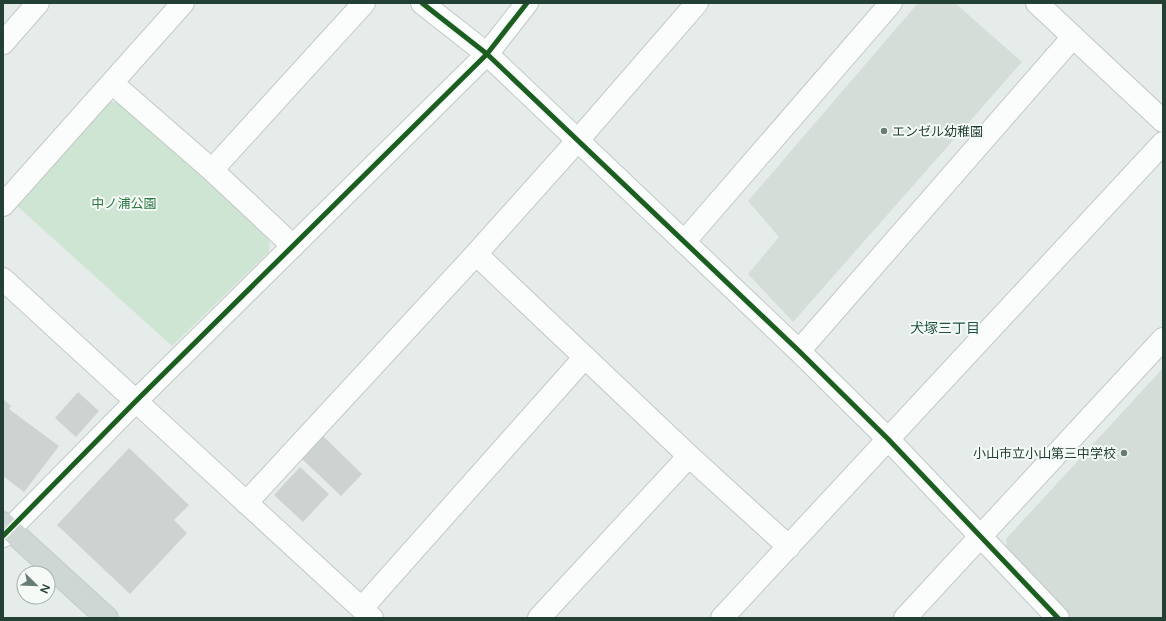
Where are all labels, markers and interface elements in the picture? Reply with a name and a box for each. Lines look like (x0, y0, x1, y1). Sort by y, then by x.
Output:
place label: エンゼル幼稚園 (892, 124, 983, 140)
marker: エンゼル幼稚園 (879, 126, 889, 136)
park label: 中ノ浦公園 (91, 196, 157, 212)
district label: 犬塚三丁目 (910, 320, 980, 337)
place label: 小山市立小山第三中学校 (973, 446, 1116, 462)
marker: 小山市立小山第三中学校 (1119, 448, 1129, 458)
north arrow (16, 565, 56, 605)
text: N (37, 582, 52, 595)

